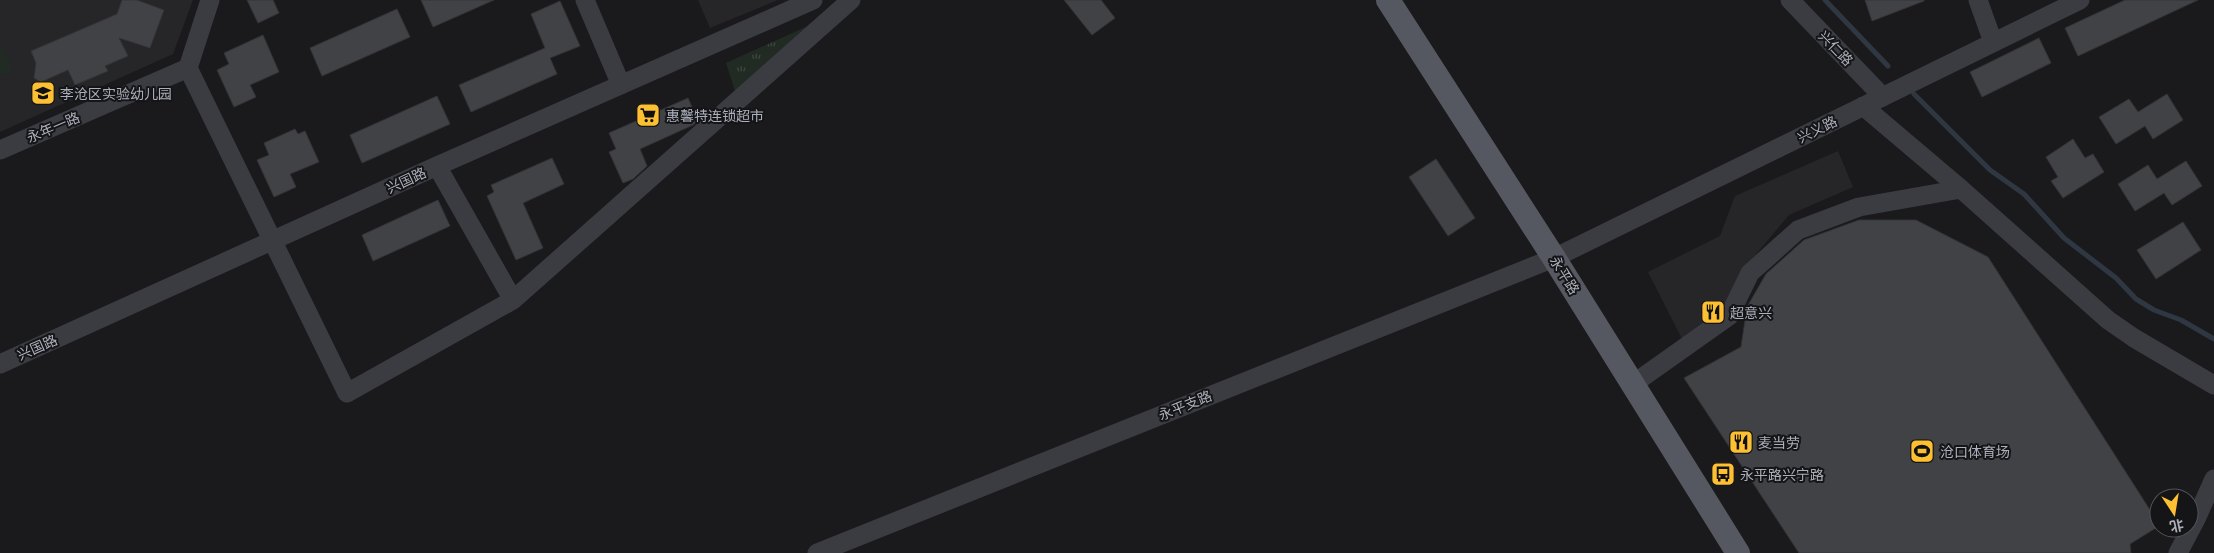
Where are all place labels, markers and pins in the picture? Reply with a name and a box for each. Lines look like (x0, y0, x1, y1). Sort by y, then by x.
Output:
school or university icon: 李沧区实验幼儿园 (30, 80, 56, 106)
place label: 李沧区实验幼儿园 (60, 84, 172, 103)
supermarket icon: 惠馨特连锁超市 (635, 102, 661, 128)
place label: 惠馨特连锁超市 (666, 106, 764, 125)
restaurant icon: 超意兴 (1700, 299, 1726, 325)
place label: 超意兴 (1730, 303, 1772, 322)
restaurant icon: 麦当劳 (1728, 429, 1754, 455)
place label: 麦当劳 (1758, 433, 1800, 452)
sports icon: 沧口体育场 (1909, 438, 1935, 464)
place label: 沧口体育场 (1940, 442, 2010, 461)
bus stop icon: 永平路兴宁路 (1710, 461, 1736, 487)
place label: 永平路兴宁路 (1740, 465, 1824, 484)

